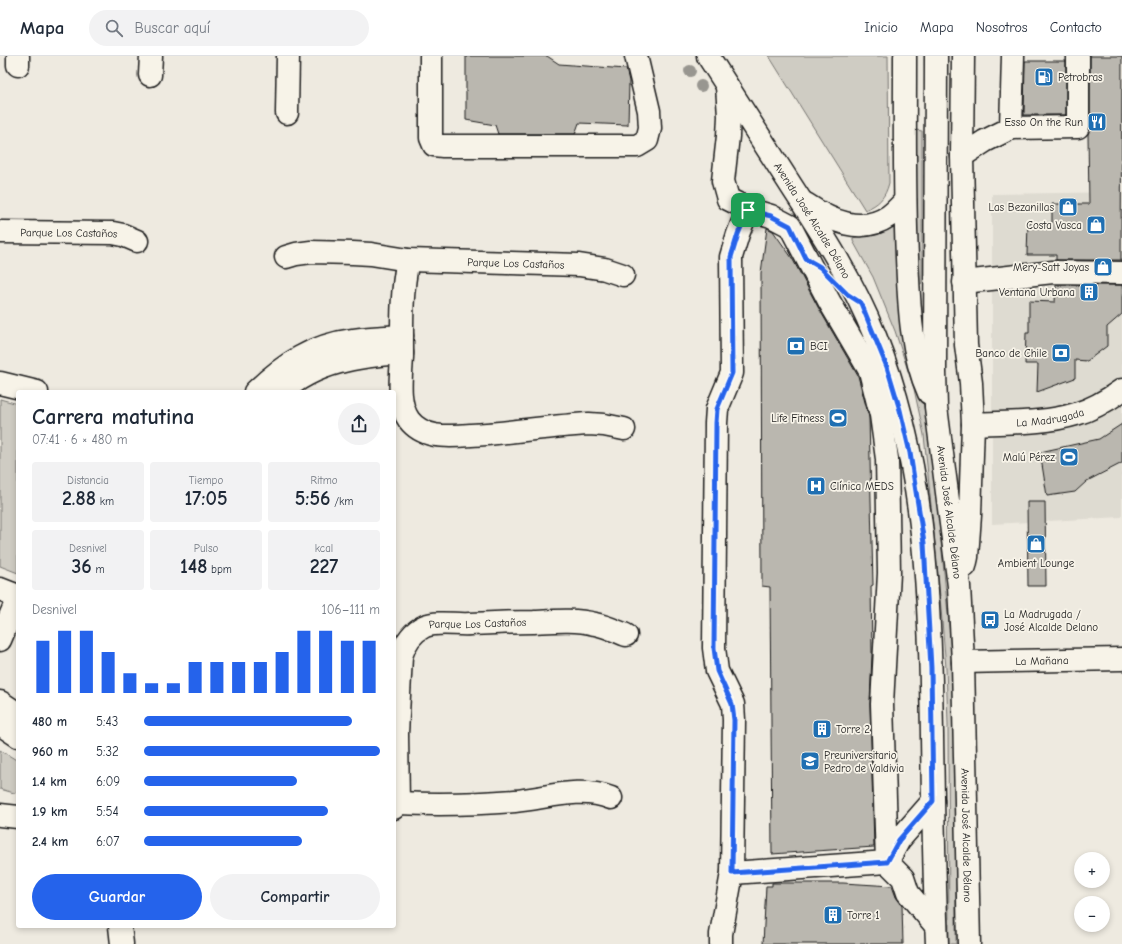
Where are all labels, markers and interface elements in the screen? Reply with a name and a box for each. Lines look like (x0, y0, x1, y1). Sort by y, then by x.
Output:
search box (89, 10, 369, 46)
text: Mapa (20, 17, 65, 39)
icon: search (103, 17, 125, 39)
text: Buscar aquí (135, 19, 210, 37)
text: Inicio (864, 19, 898, 36)
text: Mapa (920, 19, 954, 36)
text: Nosotros (976, 19, 1028, 36)
text: Contacto (1050, 19, 1102, 36)
fuel station icon: Petrobras (1033, 66, 1055, 88)
place label: Petrobras (1058, 71, 1103, 84)
restaurant icon: Esso On the Run (1086, 111, 1108, 133)
place label: Esso On the Run (1004, 116, 1083, 129)
street label: Avenida José Alcalde Délano (771, 160, 853, 281)
pin (731, 193, 765, 227)
shop icon: Las Bezanillas (1057, 196, 1079, 218)
icon: arrive (737, 199, 759, 221)
place label: Las Bezanillas (989, 201, 1054, 214)
shop icon: Costa Vasca (1085, 214, 1107, 236)
place label: Costa Vasca (1026, 219, 1082, 232)
street label: Parque Los Castaños (20, 226, 119, 241)
street label: Parque Los Castaños (467, 256, 565, 272)
shop icon: Mery-Satt Joyas (1092, 256, 1114, 278)
place label: Mery-Satt Joyas (1013, 261, 1089, 274)
building icon: Ventana Urbana (1078, 281, 1100, 303)
place label: Ventana Urbana (999, 286, 1075, 299)
bank icon: BCI (785, 335, 807, 357)
place label: BCI (810, 340, 828, 353)
bank icon: Banco de Chile (1050, 342, 1072, 364)
place label: Banco de Chile (976, 347, 1047, 360)
button: share (338, 403, 380, 445)
text: Carrera matutina (32, 404, 194, 430)
street label: La Madrugada (1016, 406, 1086, 429)
sports icon: Life Fitness (827, 407, 849, 429)
place label: Life Fitness (771, 412, 824, 425)
text: 07:41 · 6 × 480 m (32, 432, 127, 447)
street label: Avenida José Alcalde Délano (934, 445, 964, 580)
sports icon: Malú Pérez (1058, 446, 1080, 468)
place label: Malú Pérez (1003, 451, 1055, 464)
text: Distancia (67, 474, 109, 487)
text: Tiempo (189, 474, 223, 487)
text: Ritmo (310, 474, 338, 487)
hospital icon: Clínica MEDS (805, 475, 827, 497)
place label: Clínica MEDS (830, 480, 894, 493)
text: 2.88 (62, 487, 96, 510)
text: 17:05 (184, 487, 228, 510)
text: 5:56 (295, 487, 330, 510)
text: km (96, 495, 114, 508)
text: /km (330, 495, 353, 508)
shop icon: Ambient Lounge (1025, 533, 1047, 555)
text: Desnivel (69, 542, 107, 555)
text: Pulso (194, 542, 218, 555)
text: kcal (315, 542, 333, 555)
text: 36 (71, 555, 92, 578)
text: 148 (180, 555, 207, 578)
text: 227 (310, 555, 338, 578)
place label: Ambient Lounge (998, 557, 1075, 570)
text: m (92, 563, 105, 576)
text: bpm (207, 563, 232, 576)
text: Desnivel (32, 602, 77, 617)
text: 106–111 m (322, 602, 380, 617)
place label: La Madrugada / José Alcalde Delano (1004, 608, 1098, 634)
bus stop icon: La Madrugada / José Alcalde Delano (979, 609, 1001, 631)
street label: Parque Los Castaños (428, 616, 527, 632)
street label: La Mañana (1015, 654, 1069, 668)
text: 480 m (32, 714, 67, 729)
text: 5:43 (96, 714, 118, 729)
building icon: Torre 2 (811, 718, 833, 740)
place label: Torre 2 (836, 723, 870, 736)
text: 960 m (32, 744, 68, 759)
text: 5:32 (96, 744, 119, 759)
place label: Preuniversitario Pedro de Valdivia (824, 749, 904, 775)
school or university icon: Preuniversitario Pedro de Valdivia (799, 750, 821, 772)
street label: Avenida José Alcalde Délano (958, 768, 974, 903)
text: 1.4 km (32, 774, 67, 789)
text: 6:09 (96, 774, 120, 789)
text: 1.9 km (32, 804, 68, 819)
text: 5:54 (96, 804, 119, 819)
text: 2.4 km (32, 834, 68, 849)
text: 6:07 (96, 834, 119, 849)
map controls (1074, 852, 1110, 932)
button: + (1074, 852, 1110, 888)
button: Guardar (32, 874, 202, 920)
button: Compartir (210, 874, 380, 920)
button: − (1074, 896, 1110, 932)
building icon: Torre 1 (822, 904, 844, 926)
place label: Torre 1 (847, 909, 880, 922)

